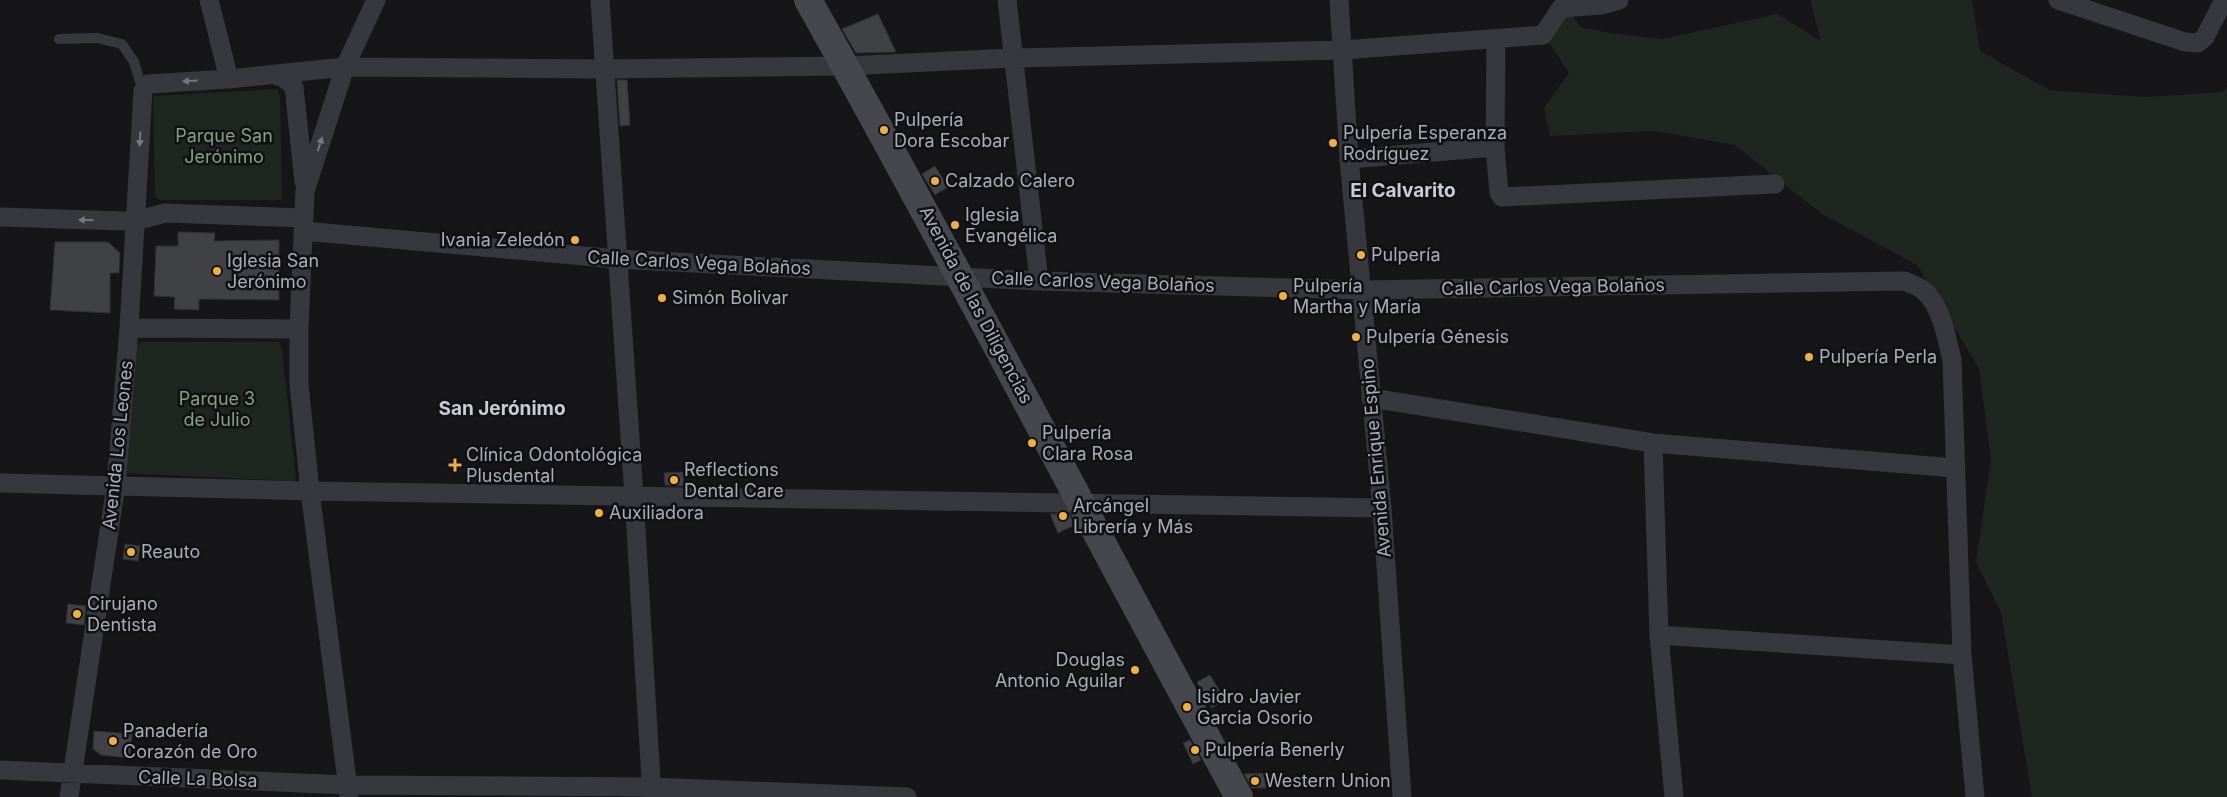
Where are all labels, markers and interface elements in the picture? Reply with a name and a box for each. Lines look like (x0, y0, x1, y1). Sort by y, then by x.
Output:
one-way arrow (182, 78, 198, 86)
place label: Pulpería Dora Escobar (894, 109, 1009, 151)
place label: Pulpería Esperanza Rodríguez (1343, 122, 1507, 164)
marker: Pulpería Dora Escobar (878, 124, 890, 136)
park label: Parque San Jerónimo (175, 125, 273, 167)
one-way arrow (135, 132, 143, 148)
one-way arrow (317, 137, 324, 152)
marker: Pulpería Esperanza Rodríguez (1327, 137, 1339, 149)
place label: Calzado Calero (945, 170, 1075, 191)
marker: Calzado Calero (929, 175, 941, 187)
district label: El Calvarito (1350, 179, 1456, 202)
street label: Avenida de las Diligencias (915, 202, 1038, 407)
place label: Iglesia Evangélica (965, 204, 1057, 246)
one-way arrow (78, 215, 94, 223)
marker: Iglesia Evangélica (949, 219, 961, 231)
place label: Ivania Zeledón (441, 229, 565, 250)
marker: Ivania Zeledón (569, 234, 581, 246)
place label: Pulpería (1371, 244, 1441, 265)
street label: Calle Carlos Vega Bolaños (587, 246, 811, 279)
marker: Pulpería (1355, 249, 1367, 261)
place label: Iglesia San Jerónimo (227, 250, 319, 292)
marker: Iglesia San Jerónimo (211, 265, 223, 277)
street label: Calle Carlos Vega Bolaños (991, 267, 1215, 296)
street label: Calle Carlos Vega Bolaños (1441, 274, 1665, 299)
place label: Pulpería Martha y María (1293, 275, 1421, 317)
place label: Simón Bolivar (672, 287, 789, 308)
marker: Pulpería Martha y María (1277, 290, 1289, 302)
marker: Simón Bolivar (656, 292, 668, 304)
place label: Pulpería Génesis (1366, 326, 1509, 347)
marker: Pulpería Génesis (1350, 331, 1362, 343)
place label: Pulpería Perla (1819, 346, 1937, 367)
marker: Pulpería Perla (1803, 351, 1815, 363)
street label: Avenida Enrique Espino (1356, 358, 1395, 559)
street label: Avenida Los Leones (98, 359, 137, 531)
park label: Parque 3 de Julio (179, 388, 255, 430)
district label: San Jerónimo (438, 397, 566, 420)
place label: Pulpería Clara Rosa (1042, 422, 1133, 464)
marker: Pulpería Clara Rosa (1026, 437, 1038, 449)
place label: Clínica Odontológica Plusdental (466, 444, 642, 486)
marker: Clínica Odontológica Plusdental (448, 458, 462, 472)
place label: Reflections Dental Care (684, 459, 784, 501)
marker: Reflections Dental Care (668, 474, 680, 486)
place label: Arcángel Librería y Más (1073, 495, 1193, 537)
place label: Auxiliadora (609, 502, 704, 523)
marker: Auxiliadora (593, 507, 605, 519)
marker: Arcángel Librería y Más (1057, 510, 1069, 522)
place label: Reauto (141, 541, 200, 562)
marker: Reauto (125, 546, 137, 558)
place label: Cirujano Dentista (87, 593, 158, 635)
marker: Cirujano Dentista (71, 608, 83, 620)
place label: Douglas Antonio Aguilar (995, 649, 1125, 691)
marker: Douglas Antonio Aguilar (1129, 664, 1141, 676)
place label: Isidro Javier Garcia Osorio (1197, 686, 1313, 728)
marker: Isidro Javier Garcia Osorio (1181, 701, 1193, 713)
place label: Panadería Corazón de Oro (123, 720, 258, 762)
marker: Panadería Corazón de Oro (107, 735, 119, 747)
place label: Pulpería Benerly (1205, 739, 1345, 760)
marker: Pulpería Benerly (1189, 744, 1201, 756)
street label: Calle La Bolsa (138, 766, 258, 791)
place label: Western Union (1265, 770, 1391, 791)
marker: Western Union (1249, 775, 1261, 787)

